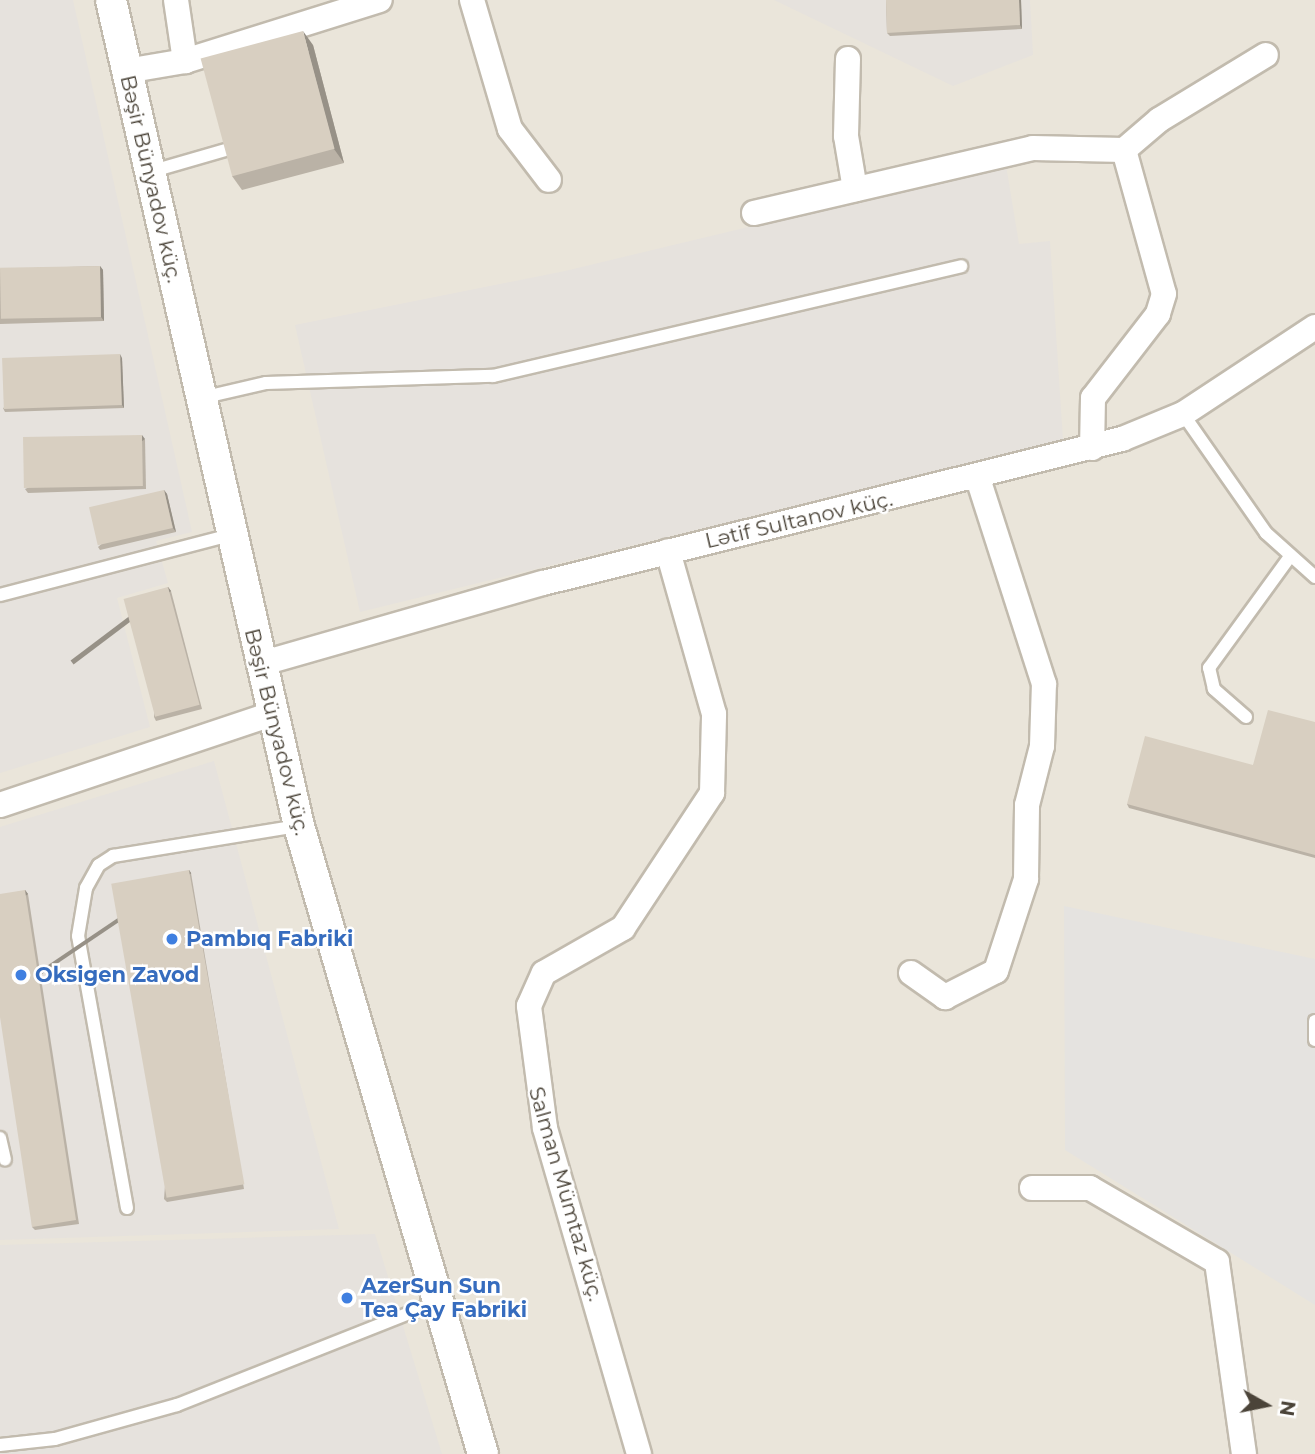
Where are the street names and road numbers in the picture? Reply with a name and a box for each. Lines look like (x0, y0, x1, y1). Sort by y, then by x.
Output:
street label: Bəşir Bünyadov küç. (115, 73, 187, 285)
street label: Lətif Sultanov küç. (703, 486, 895, 554)
street label: Bəşir Bünyadov küç. (239, 626, 315, 838)
street label: Salman Mümtaz küç. (523, 1084, 609, 1304)

